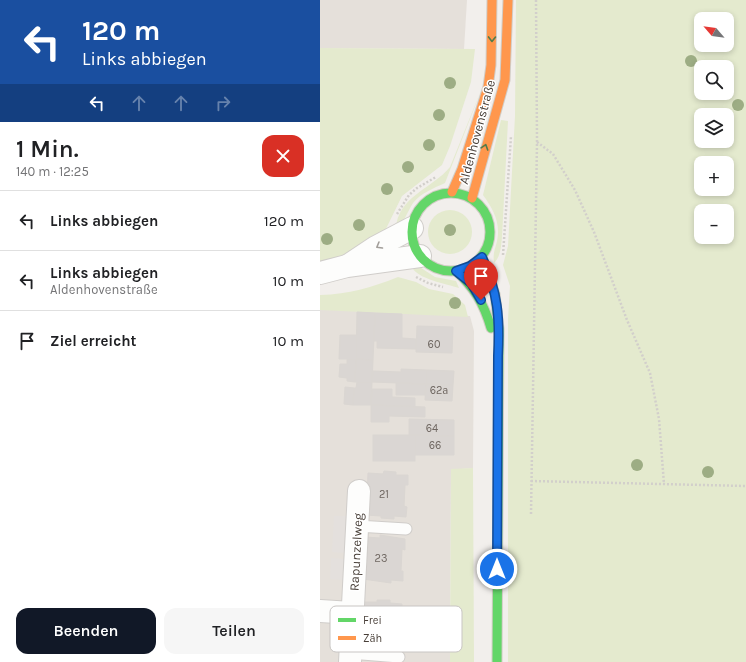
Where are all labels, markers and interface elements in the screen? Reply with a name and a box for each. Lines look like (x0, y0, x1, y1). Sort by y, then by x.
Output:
north arrow (694, 12, 734, 52)
map controls (694, 12, 734, 244)
text: 120 m (82, 14, 160, 47)
icon: left (16, 16, 68, 68)
one-way arrow (488, 36, 496, 42)
text: Links abbiegen (82, 48, 207, 70)
button: search (694, 60, 734, 100)
street label: Aldenhovenstraße (456, 78, 498, 186)
icon: left (86, 92, 108, 114)
icon: ahead (128, 92, 150, 114)
icon: ahead (170, 92, 192, 114)
icon: right (212, 92, 234, 114)
button: layers (694, 108, 734, 148)
text: 1 Min. (16, 135, 79, 163)
button: close (262, 135, 304, 177)
one-way arrow (481, 144, 489, 151)
button: + (694, 156, 734, 196)
text: 140 m · 12:25 (16, 164, 89, 179)
button: − (694, 204, 734, 244)
icon: left (16, 210, 38, 232)
text: Links abbiegen (50, 212, 158, 230)
text: 120 m (264, 212, 304, 230)
one-way arrow (376, 241, 383, 248)
pin (464, 259, 498, 300)
text: Links abbiegen (50, 264, 158, 282)
icon: arrive (470, 265, 492, 287)
icon: left (16, 270, 38, 292)
text: 10 m (273, 272, 304, 290)
text: Aldenhovenstraße (50, 282, 158, 297)
icon: arrive (16, 330, 38, 352)
text: Ziel erreicht (50, 332, 136, 350)
text: 10 m (273, 332, 304, 350)
house number: 60 (428, 338, 440, 351)
house number: 62a (430, 384, 448, 397)
house number: 64 (426, 422, 438, 435)
house number: 66 (429, 439, 441, 452)
house number: 21 (379, 488, 389, 501)
street label: Rapunzelweg (346, 512, 366, 592)
position arrow (476, 548, 518, 590)
house number: 23 (375, 552, 387, 565)
legend (330, 606, 462, 652)
button: Beenden (16, 608, 156, 654)
button: Teilen (164, 608, 304, 654)
text: Frei (363, 614, 382, 627)
text: Zäh (363, 632, 382, 645)

